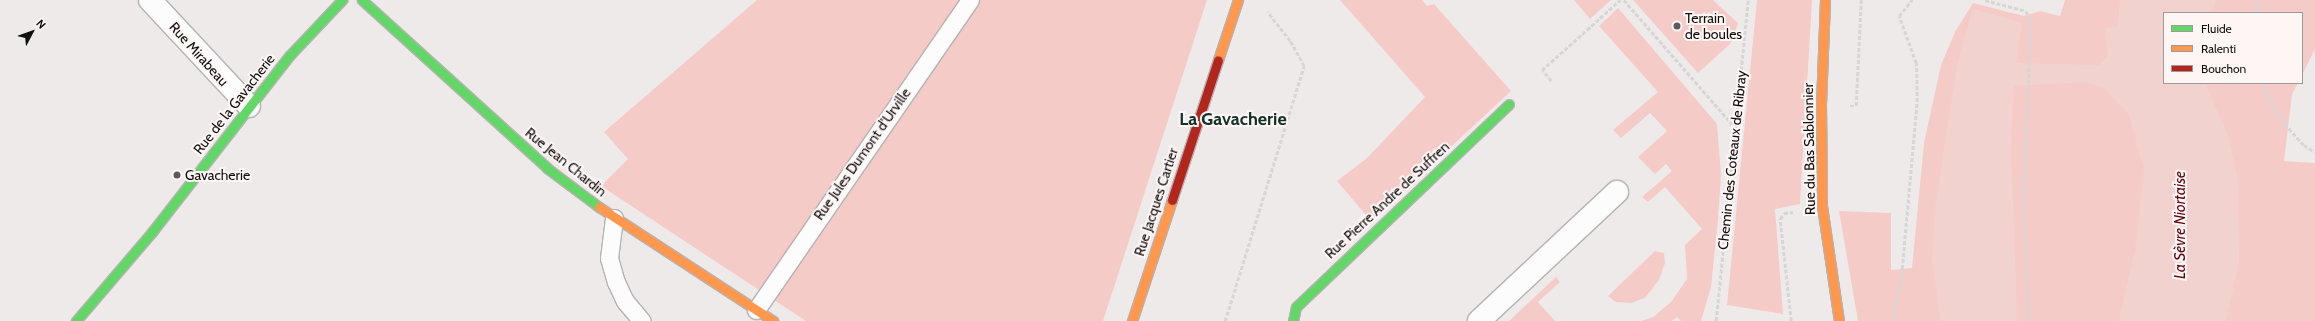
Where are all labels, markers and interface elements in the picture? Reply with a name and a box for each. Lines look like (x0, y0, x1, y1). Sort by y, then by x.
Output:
place label: Terrain de boules (1685, 10, 1742, 42)
north arrow (12, 12, 52, 52)
legend (2163, 12, 2303, 84)
text: N (33, 17, 49, 32)
street label: Rue Mirabeau (166, 19, 232, 89)
marker: Terrain de boules (1672, 21, 1682, 31)
text: Fluide (2201, 21, 2232, 36)
text: Ralenti (2201, 41, 2236, 56)
street label: Rue de la Gavacherie (190, 51, 278, 157)
text: Bouchon (2201, 61, 2246, 76)
street label: Chemin des Coteaux de Ribray (1714, 70, 1750, 250)
street label: Rue du Bas Sablonnier (1799, 83, 1819, 215)
street label: Rue Jules Dumont d'Urville (810, 85, 914, 223)
district label: La Gavacherie (1179, 108, 1287, 130)
street label: Rue Jean Chardin (522, 124, 610, 200)
street label: Rue Pierre Andre de Suffren (1321, 138, 1453, 262)
street label: Rue Jacques Cartier (1131, 146, 1181, 258)
place label: Gavacherie (185, 167, 250, 183)
marker: Gavacherie (172, 170, 182, 180)
water label: La Sèvre Niortaise (2172, 171, 2190, 279)

